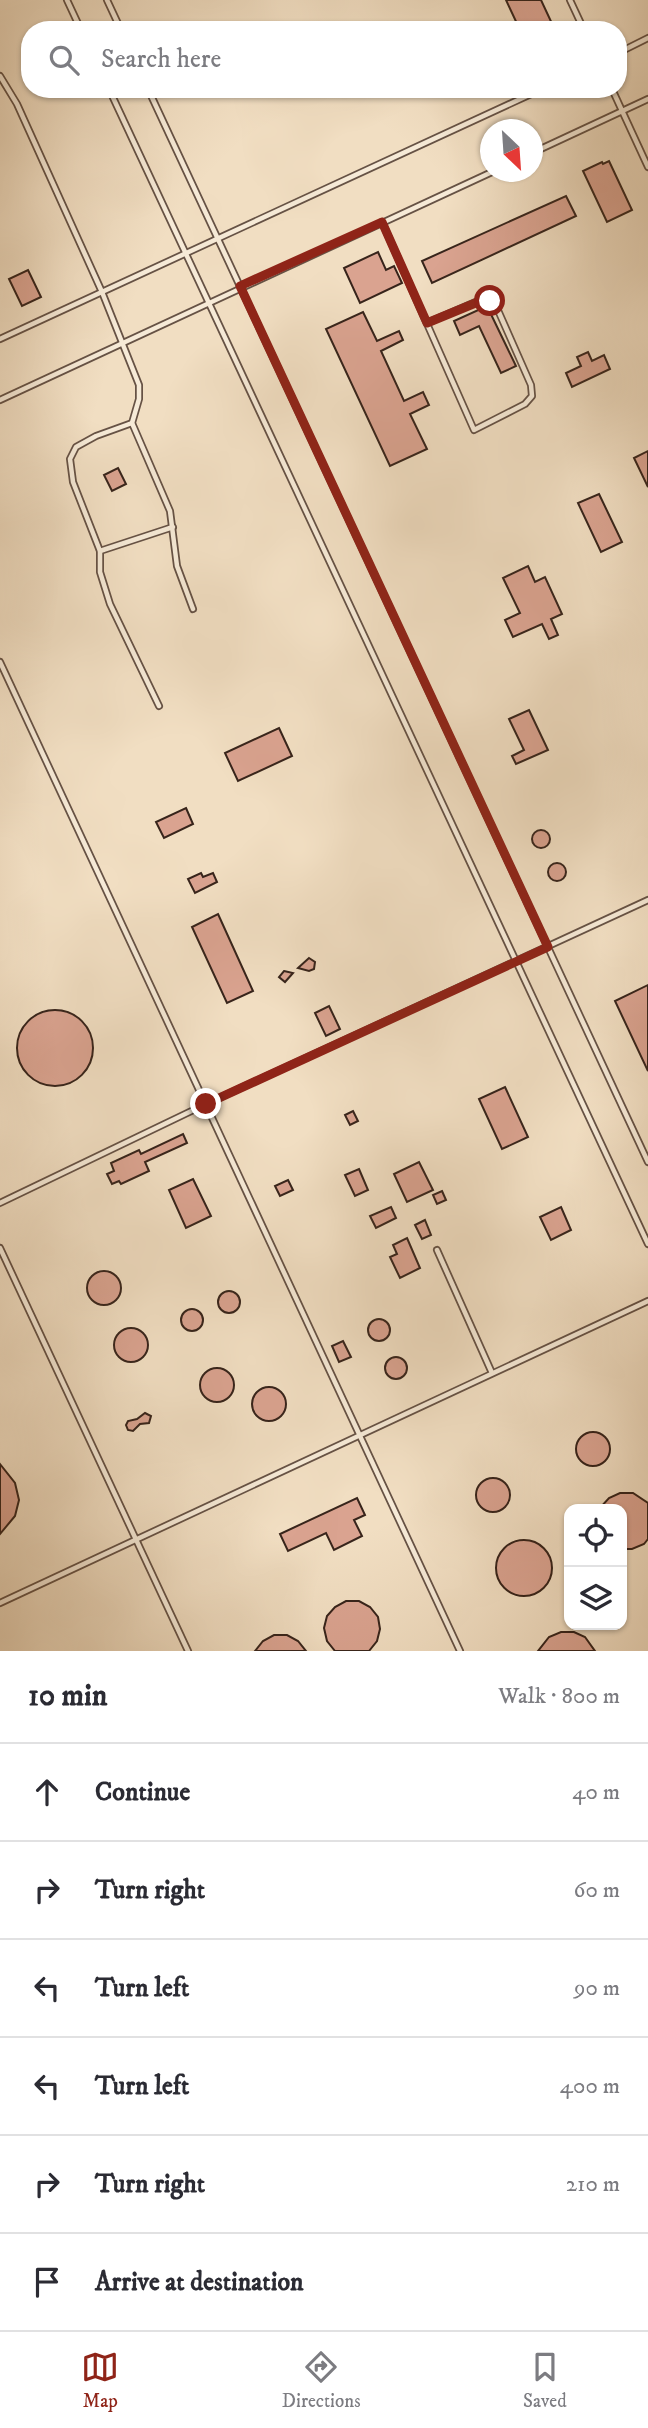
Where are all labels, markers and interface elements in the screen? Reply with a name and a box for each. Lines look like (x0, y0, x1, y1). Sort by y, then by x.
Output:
search box (21, 21, 627, 98)
icon: search (45, 41, 83, 79)
text: Search here (101, 43, 221, 76)
north arrow (480, 119, 543, 182)
route start (474, 285, 505, 316)
route end (190, 1088, 221, 1119)
map controls (564, 1504, 627, 1630)
button: locate (564, 1504, 627, 1567)
button: layers (564, 1567, 627, 1630)
text: 10 min (28, 1678, 107, 1715)
text: Walk · 800 m (498, 1682, 620, 1711)
icon: ahead (28, 1773, 66, 1811)
text: Continue (95, 1776, 190, 1809)
text: 40 m (572, 1778, 620, 1807)
icon: right (28, 1871, 66, 1909)
text: Turn right (95, 1874, 205, 1907)
text: 60 m (573, 1876, 620, 1905)
icon: left (28, 1969, 66, 2007)
text: Turn left (95, 1972, 189, 2005)
text: 90 m (574, 1974, 620, 2003)
icon: left (28, 2067, 66, 2105)
text: Turn left (95, 2070, 189, 2103)
text: 400 m (560, 2072, 620, 2101)
icon: right (28, 2165, 66, 2203)
text: Turn right (95, 2168, 205, 2201)
text: 210 m (566, 2170, 620, 2199)
icon: arrive (28, 2263, 66, 2301)
text: Arrive at destination (95, 2266, 304, 2299)
tab: Map (81, 2348, 119, 2413)
tab: Directions (282, 2348, 361, 2413)
tab: Saved (523, 2348, 567, 2413)

